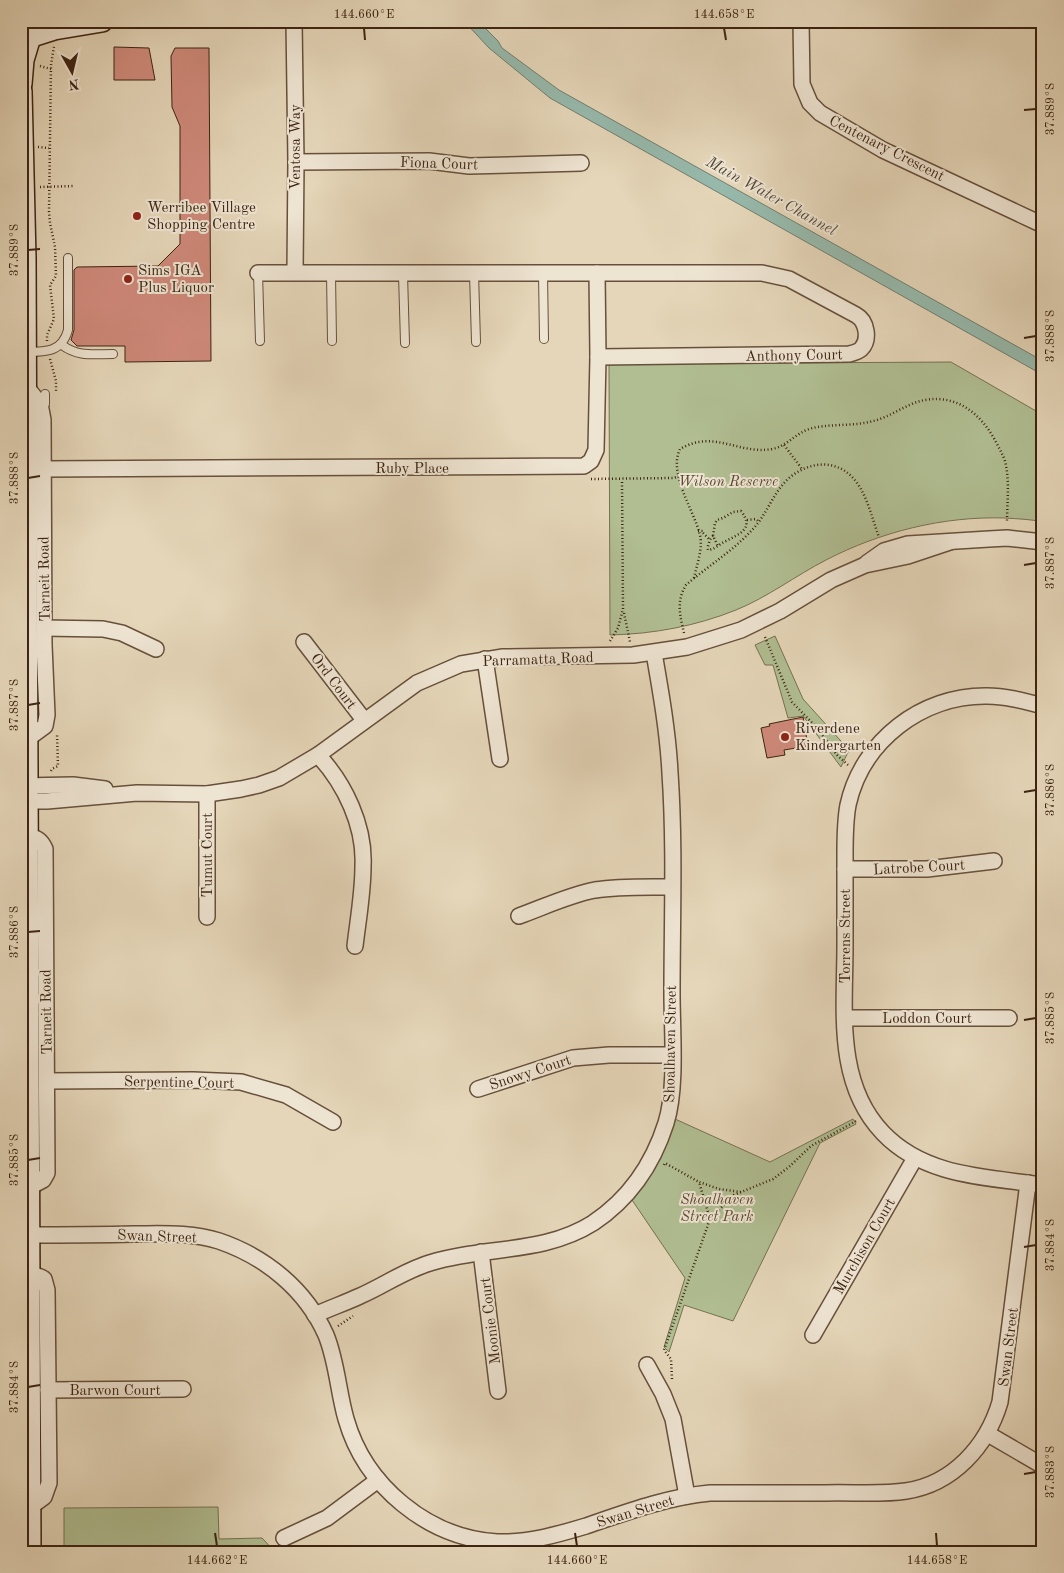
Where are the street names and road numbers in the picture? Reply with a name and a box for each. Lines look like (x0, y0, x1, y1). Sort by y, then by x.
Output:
street label: Ventosa Way (289, 104, 304, 190)
street label: Centenary Crescent (826, 114, 946, 185)
street label: Fiona Court (400, 156, 478, 173)
street label: Anthony Court (745, 348, 843, 365)
street label: Ruby Place (375, 462, 449, 477)
street label: Tarneit Road (37, 536, 54, 622)
street label: Ord Court (307, 651, 359, 713)
street label: Parramatta Road (482, 651, 594, 670)
street label: Tumut Court (201, 813, 216, 898)
street label: Latrobe Court (873, 859, 965, 878)
street label: Torrens Street (839, 889, 854, 983)
street label: Tarneit Road (39, 969, 56, 1055)
street label: Shoalhaven Street (663, 985, 680, 1103)
street label: Loddon Court (882, 1012, 972, 1027)
street label: Snowy Court (488, 1053, 573, 1094)
street label: Serpentine Court (124, 1075, 234, 1092)
street label: Murchison Court (832, 1196, 899, 1298)
street label: Swan Street (117, 1229, 197, 1246)
street label: Moonie Court (479, 1276, 504, 1365)
street label: Swan Street (997, 1307, 1022, 1388)
street label: Barwon Court (69, 1384, 161, 1399)
street label: Swan Street (595, 1494, 676, 1531)

